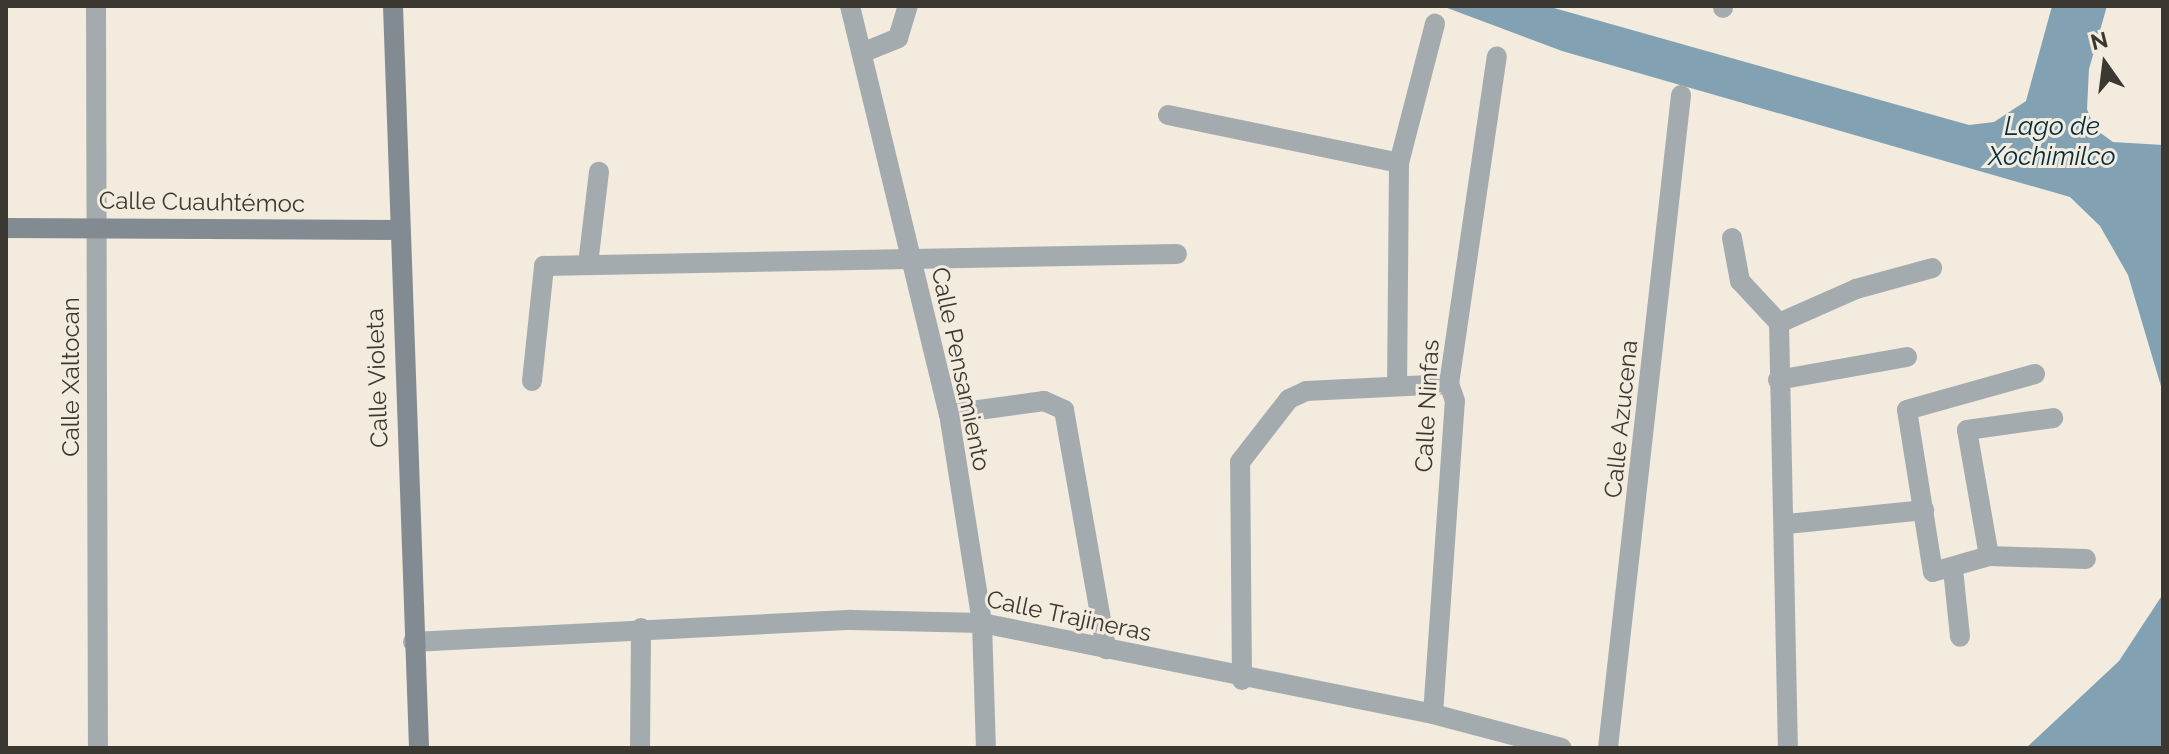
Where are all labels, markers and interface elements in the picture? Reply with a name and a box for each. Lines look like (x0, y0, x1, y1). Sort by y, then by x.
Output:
north arrow (2065, 24, 2145, 104)
text: N (2088, 26, 2110, 55)
water label: Lago de Xochimilco (1988, 111, 2116, 172)
street label: Calle Cuauhtémoc (99, 186, 305, 218)
street label: Calle Pensamiento (925, 264, 997, 474)
street label: Calle Xaltocan (57, 297, 85, 457)
street label: Calle Violeta (360, 307, 394, 449)
street label: Calle Azucena (1598, 338, 1644, 500)
street label: Calle Ninfas (1409, 339, 1445, 473)
street label: Calle Trajineras (984, 584, 1154, 648)

